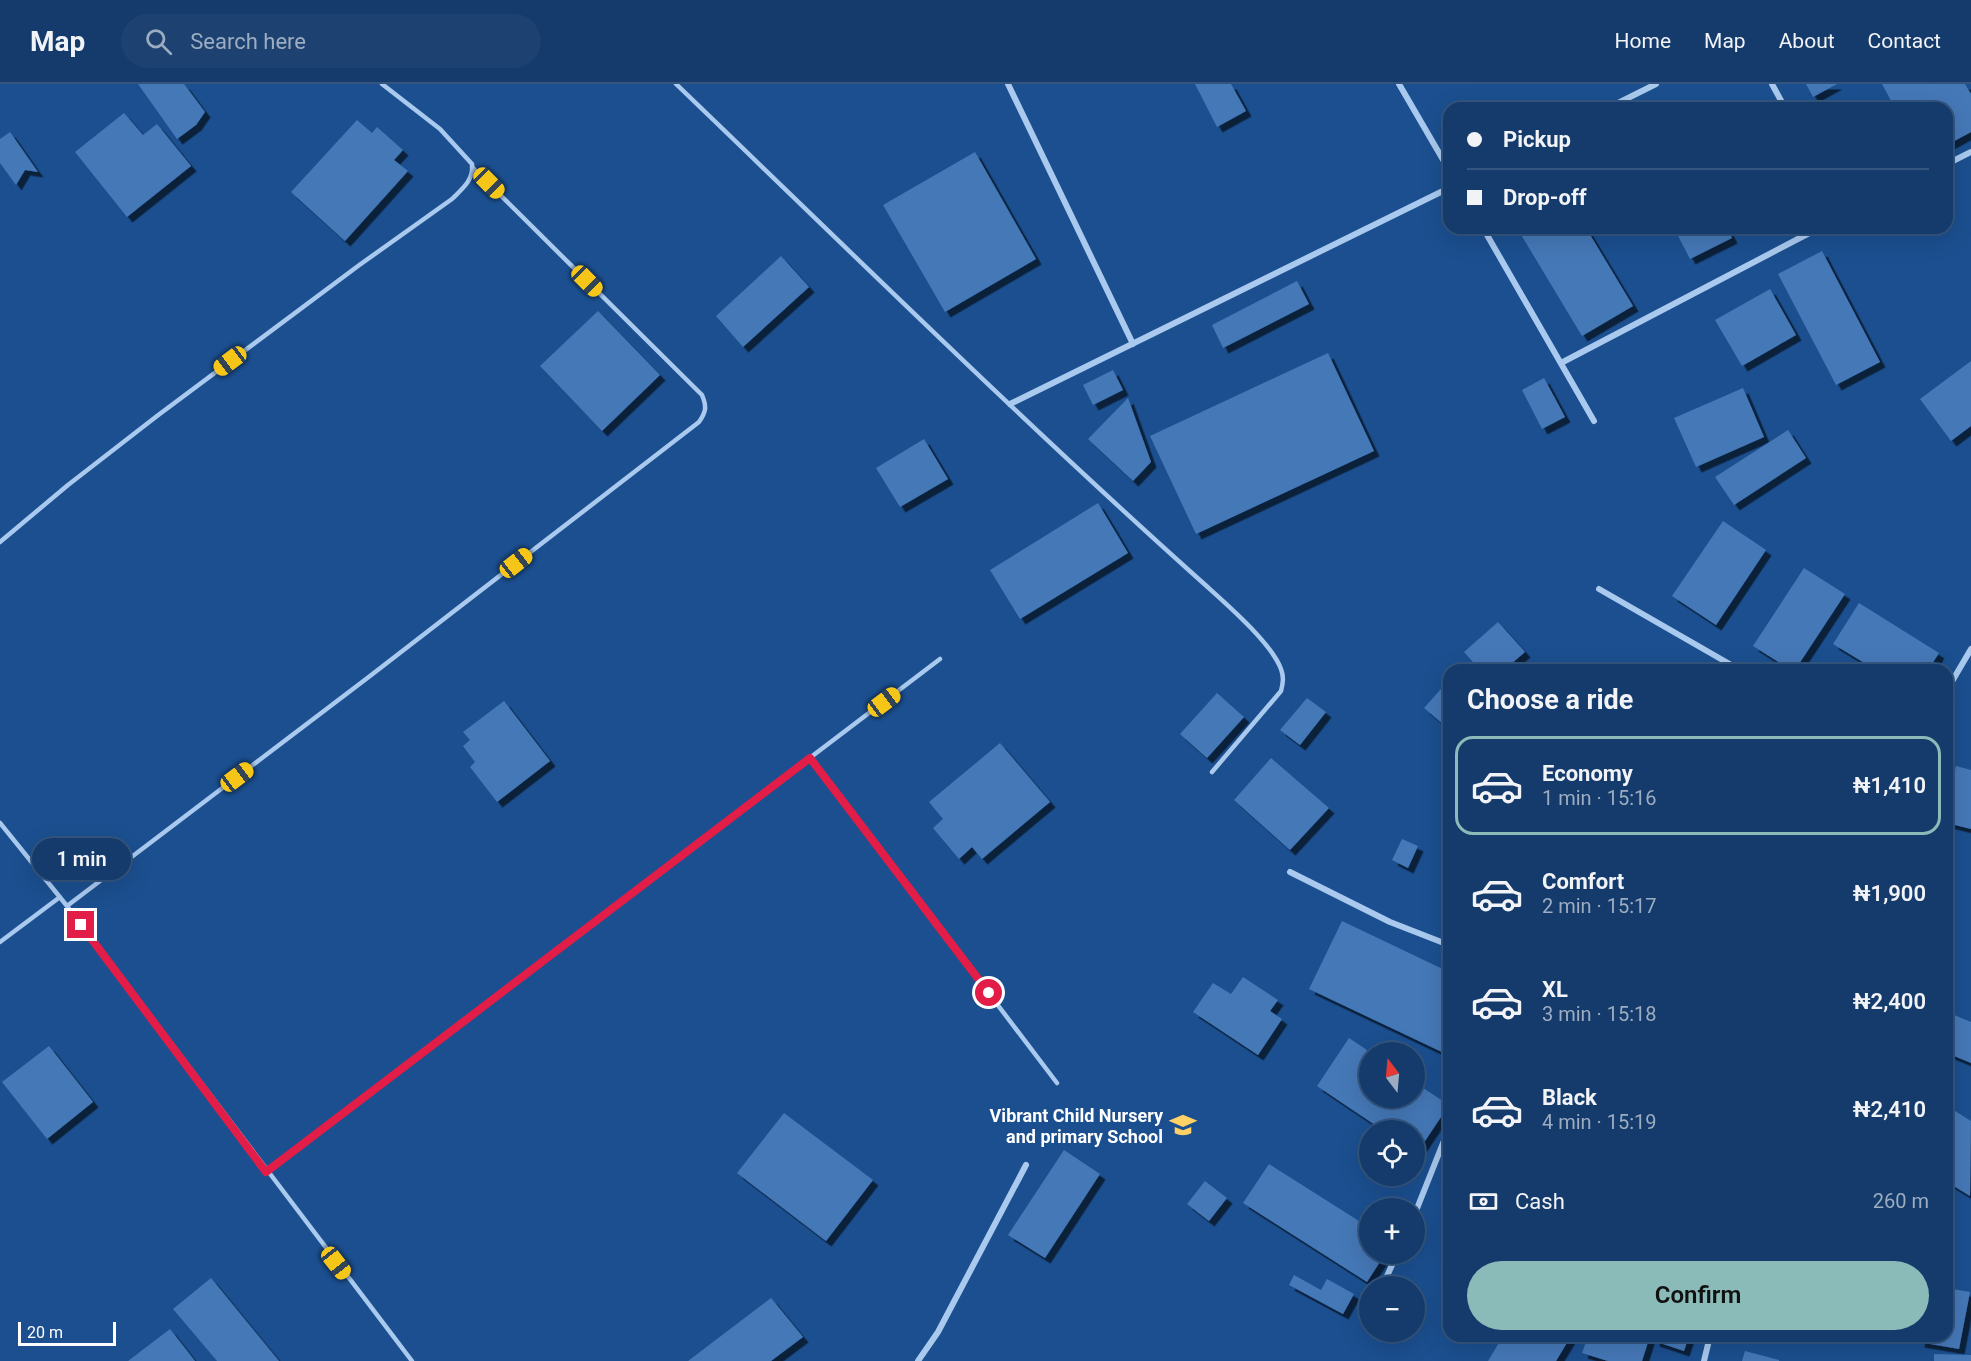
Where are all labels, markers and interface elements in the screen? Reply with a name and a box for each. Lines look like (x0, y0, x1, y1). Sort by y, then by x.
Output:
search box (121, 14, 541, 68)
text: Map (30, 25, 85, 58)
icon: search (142, 25, 175, 58)
text: Search here (190, 29, 306, 54)
text: Home (1615, 29, 1671, 53)
text: Map (1704, 29, 1746, 53)
text: About (1779, 29, 1835, 53)
text: Contact (1868, 29, 1941, 53)
text: Pickup (1503, 127, 1571, 152)
car (470, 164, 508, 202)
text: Drop-off (1503, 185, 1587, 210)
car (568, 262, 606, 300)
car (210, 343, 250, 379)
car (496, 545, 536, 581)
car (864, 684, 904, 720)
text: Choose a ride (1467, 684, 1633, 716)
car (217, 759, 257, 795)
icon: car (1470, 759, 1524, 813)
text: Economy (1542, 761, 1633, 786)
text: ₦1,410 (1853, 773, 1926, 798)
text: 1 min · 15:16 (1542, 786, 1657, 810)
callout: 1 min (32, 838, 130, 880)
text: 1 min (56, 847, 107, 871)
icon: car (1470, 867, 1524, 921)
text: Comfort (1542, 869, 1624, 894)
text: ₦1,900 (1853, 881, 1926, 906)
text: 2 min · 15:17 (1542, 894, 1657, 918)
route end (67, 911, 94, 938)
icon: car (1470, 975, 1524, 1029)
text: XL (1542, 977, 1568, 1002)
route start (975, 979, 1002, 1006)
text: ₦2,400 (1853, 989, 1926, 1014)
text: 3 min · 15:18 (1542, 1002, 1657, 1026)
north arrow (1359, 1042, 1425, 1108)
map controls (1359, 1042, 1425, 1342)
icon: car (1470, 1083, 1524, 1137)
text: Black (1542, 1085, 1597, 1110)
text: ₦2,410 (1853, 1097, 1926, 1122)
place label: Vibrant Child Nursery and primary School (990, 1105, 1164, 1147)
school or university icon: Vibrant Child Nursery and primary School (1168, 1110, 1198, 1140)
text: 4 min · 15:19 (1542, 1110, 1657, 1134)
button: locate (1359, 1120, 1425, 1186)
icon: cash (1467, 1185, 1500, 1218)
text: Cash (1515, 1189, 1565, 1214)
text: 260 m (1873, 1189, 1929, 1213)
button: + (1359, 1198, 1425, 1264)
car (318, 1243, 354, 1283)
button: Confirm (1467, 1261, 1929, 1330)
button: − (1359, 1276, 1425, 1342)
scale bar (18, 1319, 116, 1346)
text: 20 m (27, 1323, 63, 1342)

